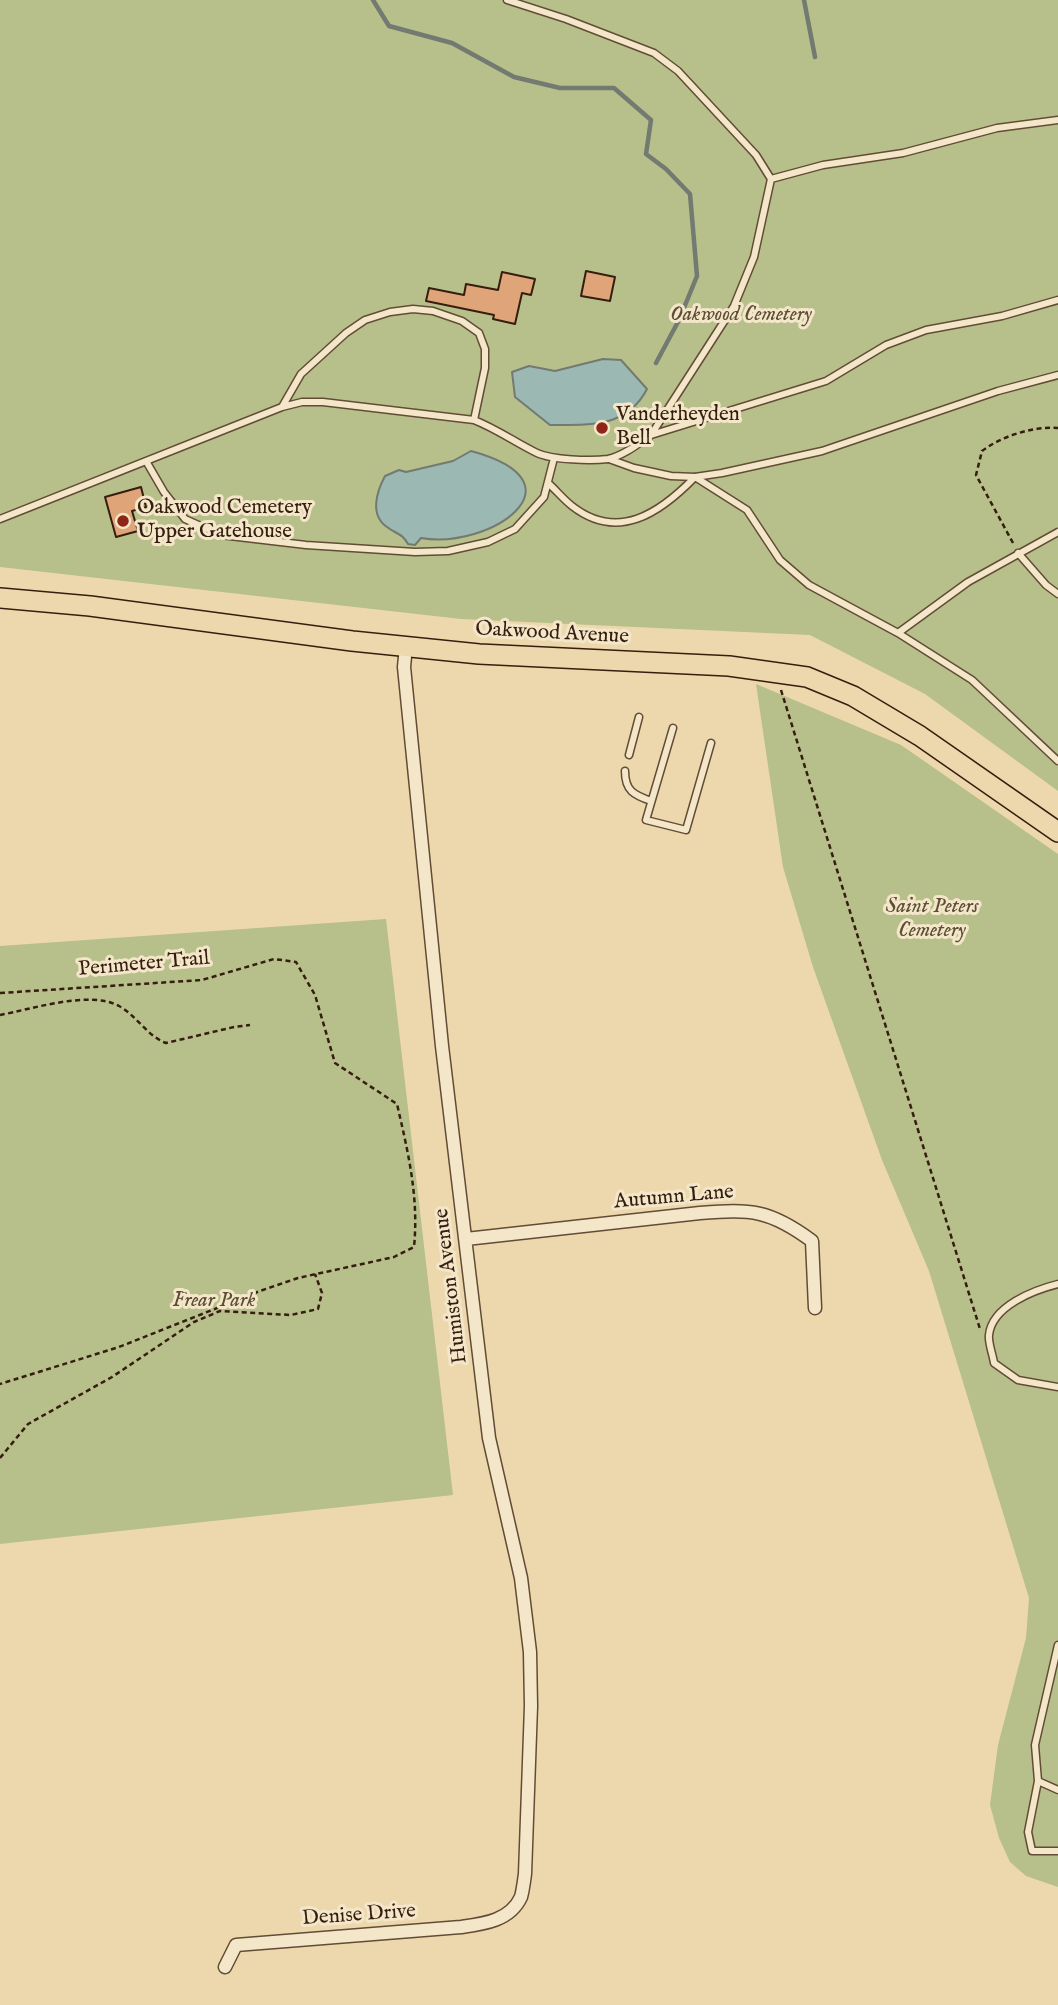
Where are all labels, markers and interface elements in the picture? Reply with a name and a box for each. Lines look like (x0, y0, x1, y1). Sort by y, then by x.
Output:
park label: Oakwood Cemetery (670, 303, 812, 329)
place label: Vanderheyden Bell (616, 403, 740, 453)
marker: Vanderheyden Bell (594, 420, 610, 436)
place label: Oakwood Cemetery Upper Gatehouse (137, 496, 312, 546)
marker: Oakwood Cemetery Upper Gatehouse (115, 513, 131, 529)
street label: Oakwood Avenue (475, 617, 629, 651)
park label: Saint Peters Cemetery (886, 895, 978, 945)
street label: Perimeter Trail (77, 947, 211, 983)
street label: Autumn Lane (613, 1180, 735, 1216)
street label: Humiston Avenue (430, 1207, 474, 1365)
park label: Frear Park (173, 1289, 255, 1315)
street label: Denise Drive (301, 1899, 417, 1933)

